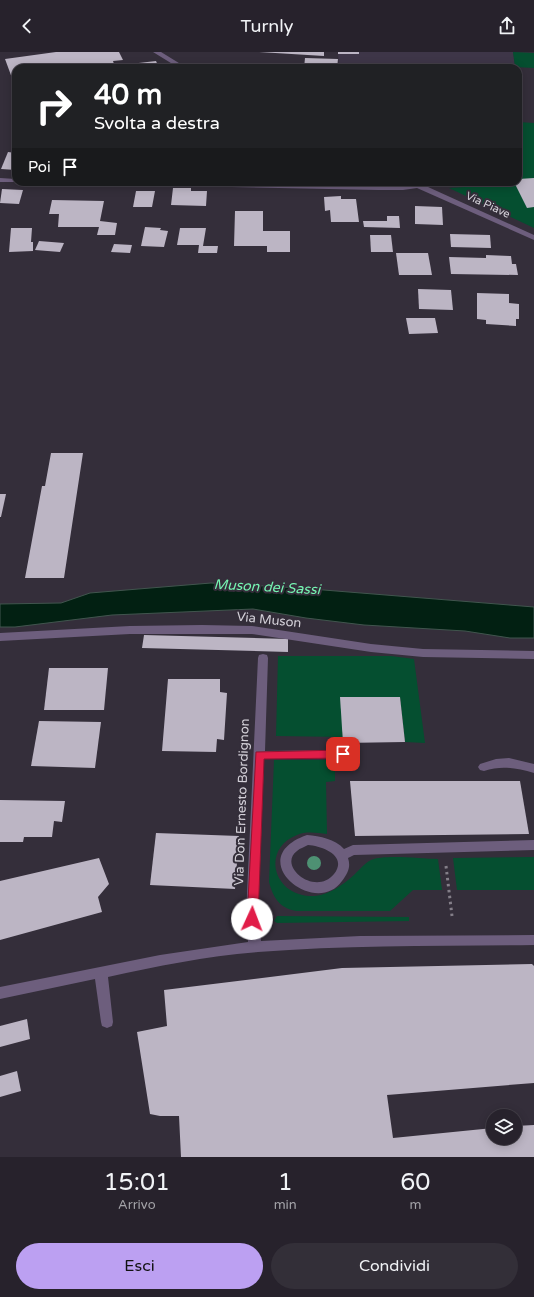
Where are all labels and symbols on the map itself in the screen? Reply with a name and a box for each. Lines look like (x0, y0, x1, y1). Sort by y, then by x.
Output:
street label: Via Piave (464, 189, 512, 221)
water label: Muson dei Sassi (213, 576, 322, 598)
street label: Via Muson (236, 609, 302, 631)
street label: Via Don Ernesto Bordignon (231, 718, 253, 886)
pin (326, 737, 360, 771)
position arrow (231, 898, 273, 940)

